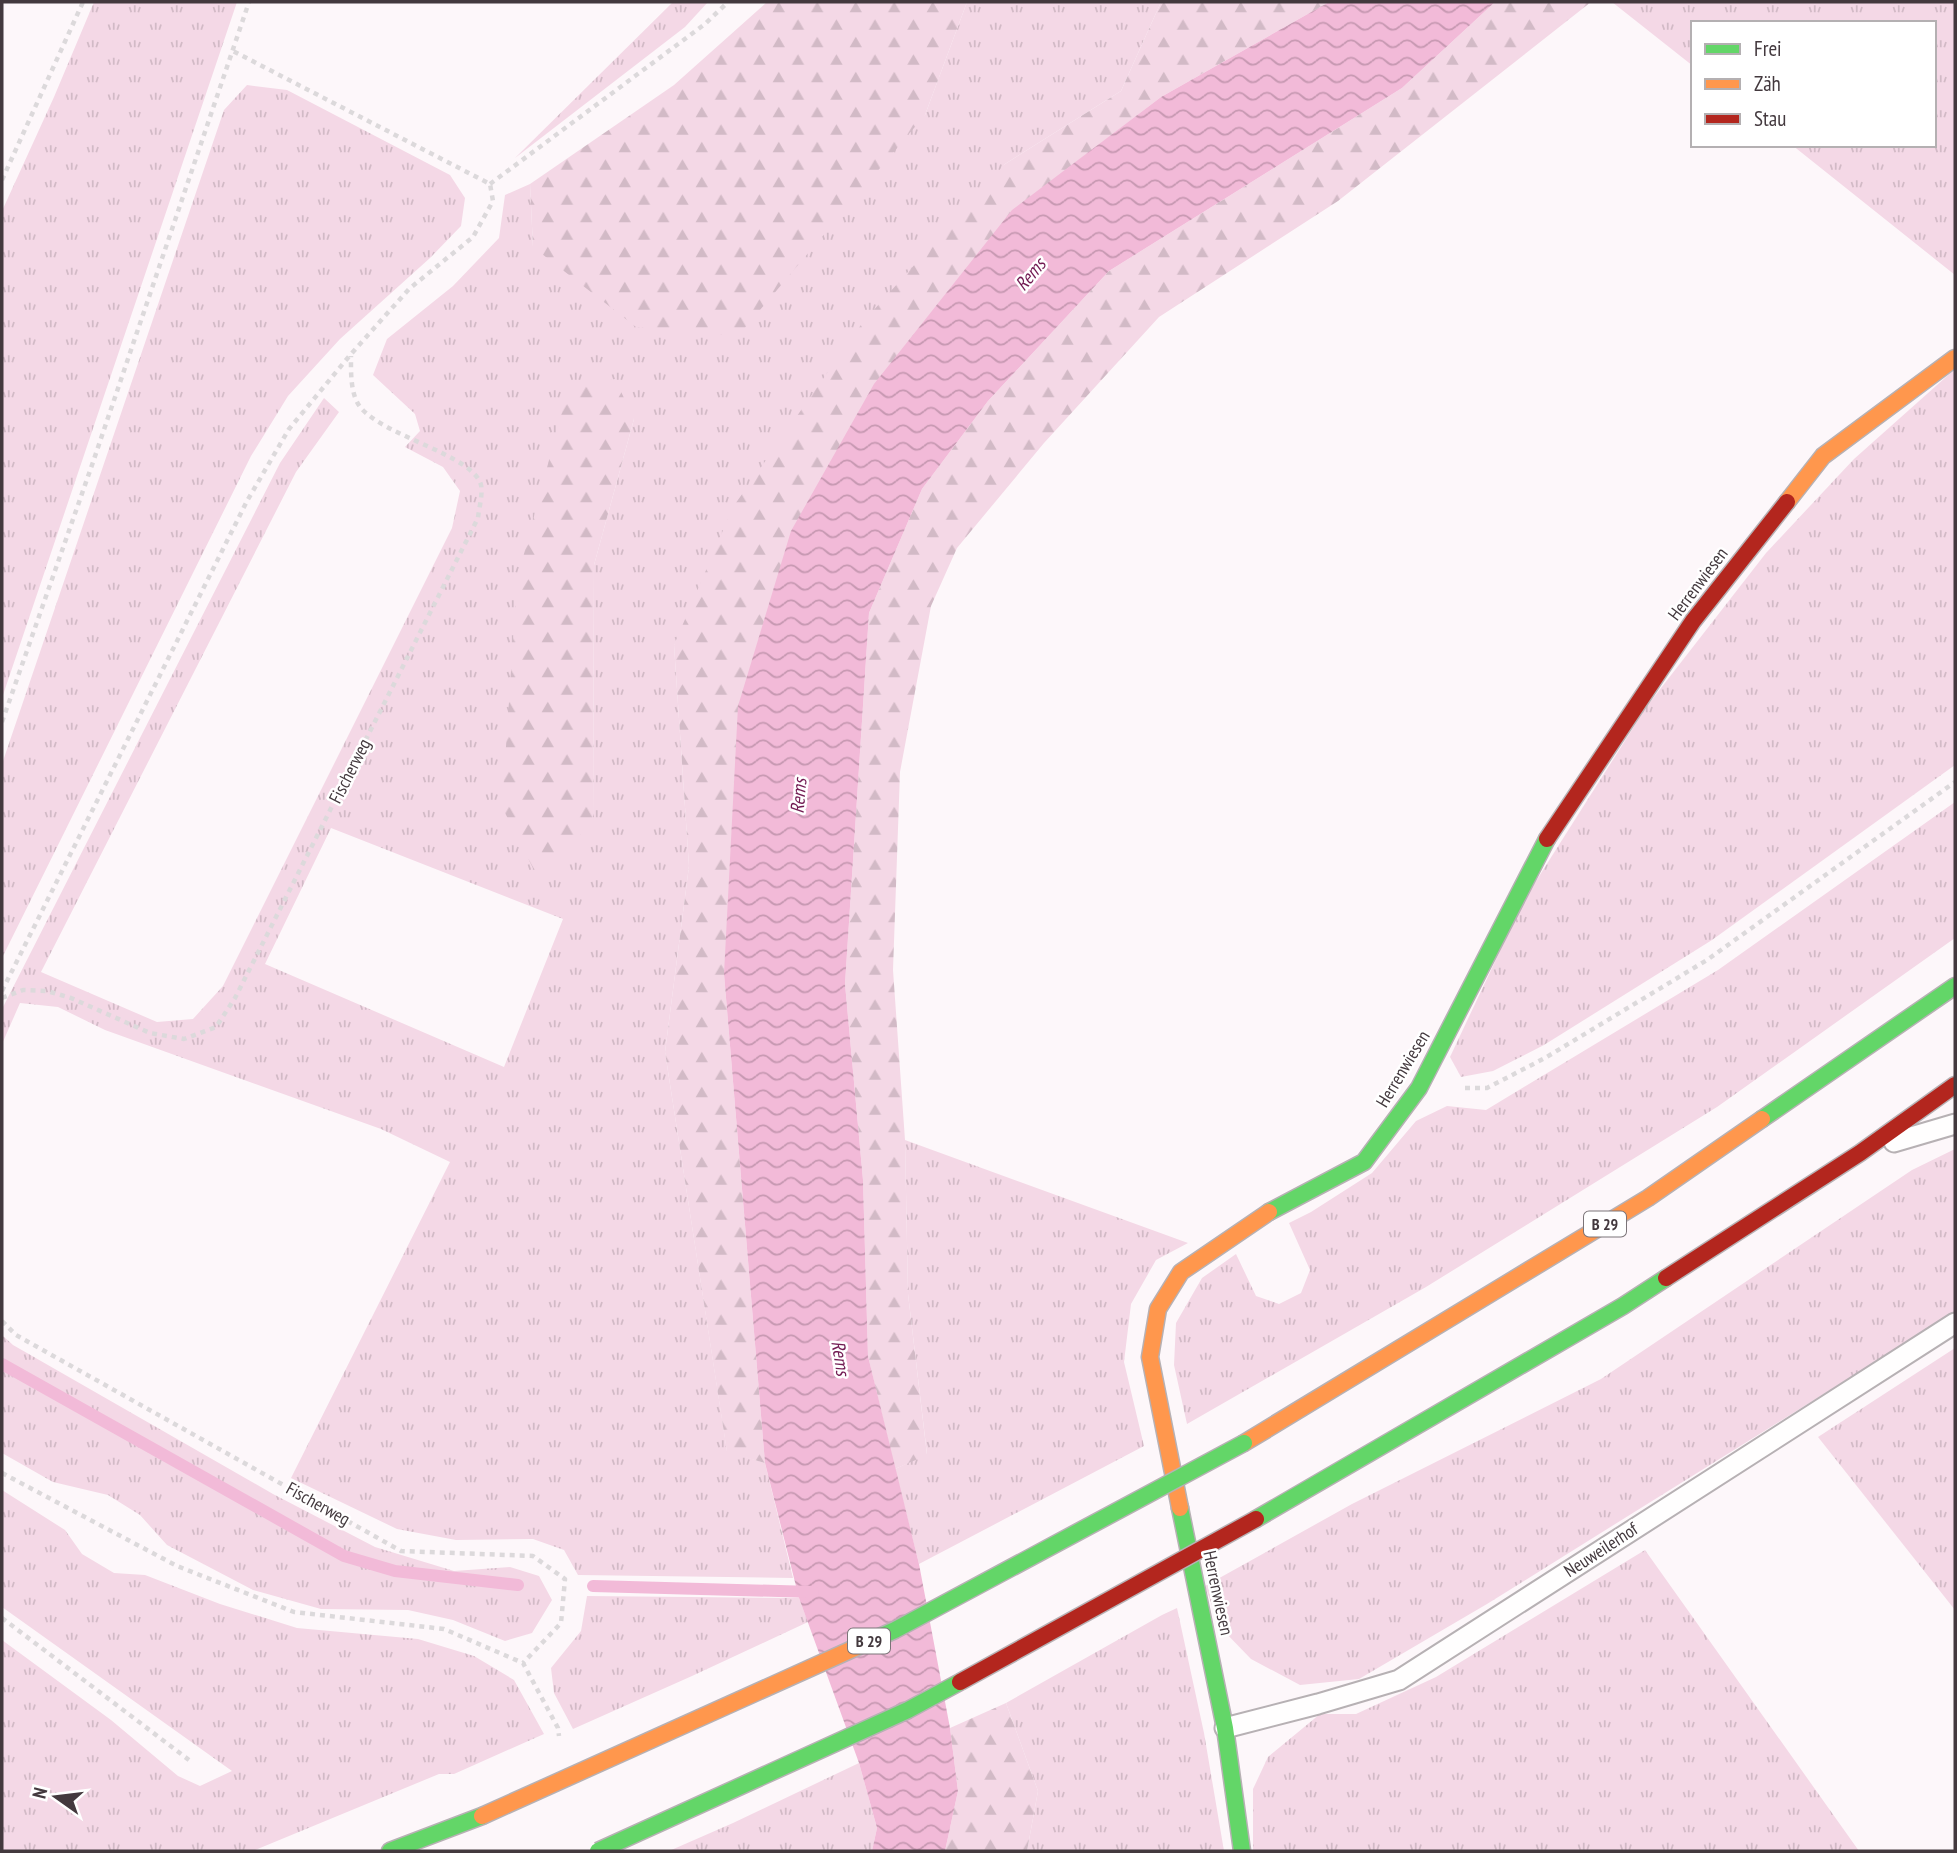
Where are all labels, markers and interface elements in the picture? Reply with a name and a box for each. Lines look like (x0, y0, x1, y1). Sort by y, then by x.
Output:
legend (1691, 21, 1936, 147)
text: Frei (1754, 35, 1782, 62)
text: Zäh (1754, 70, 1781, 97)
text: Stau (1754, 105, 1786, 132)
water label: Rems (1010, 252, 1051, 295)
street label: Herrenwiesen (1663, 543, 1733, 625)
street label: Fischerweg (323, 735, 376, 807)
water label: Rems (785, 776, 812, 814)
street label: Herrenwiesen (1371, 1026, 1434, 1111)
road number: B 29 (1584, 1212, 1626, 1236)
water label: Rems (826, 1339, 856, 1379)
street label: Fischerweg (282, 1477, 354, 1531)
street label: Neuweilerhof (1559, 1516, 1643, 1582)
street label: Herrenwiesen (1198, 1549, 1239, 1637)
road number: B 29 (848, 1628, 890, 1653)
north arrow (21, 1762, 91, 1832)
text: N (27, 1785, 52, 1801)

